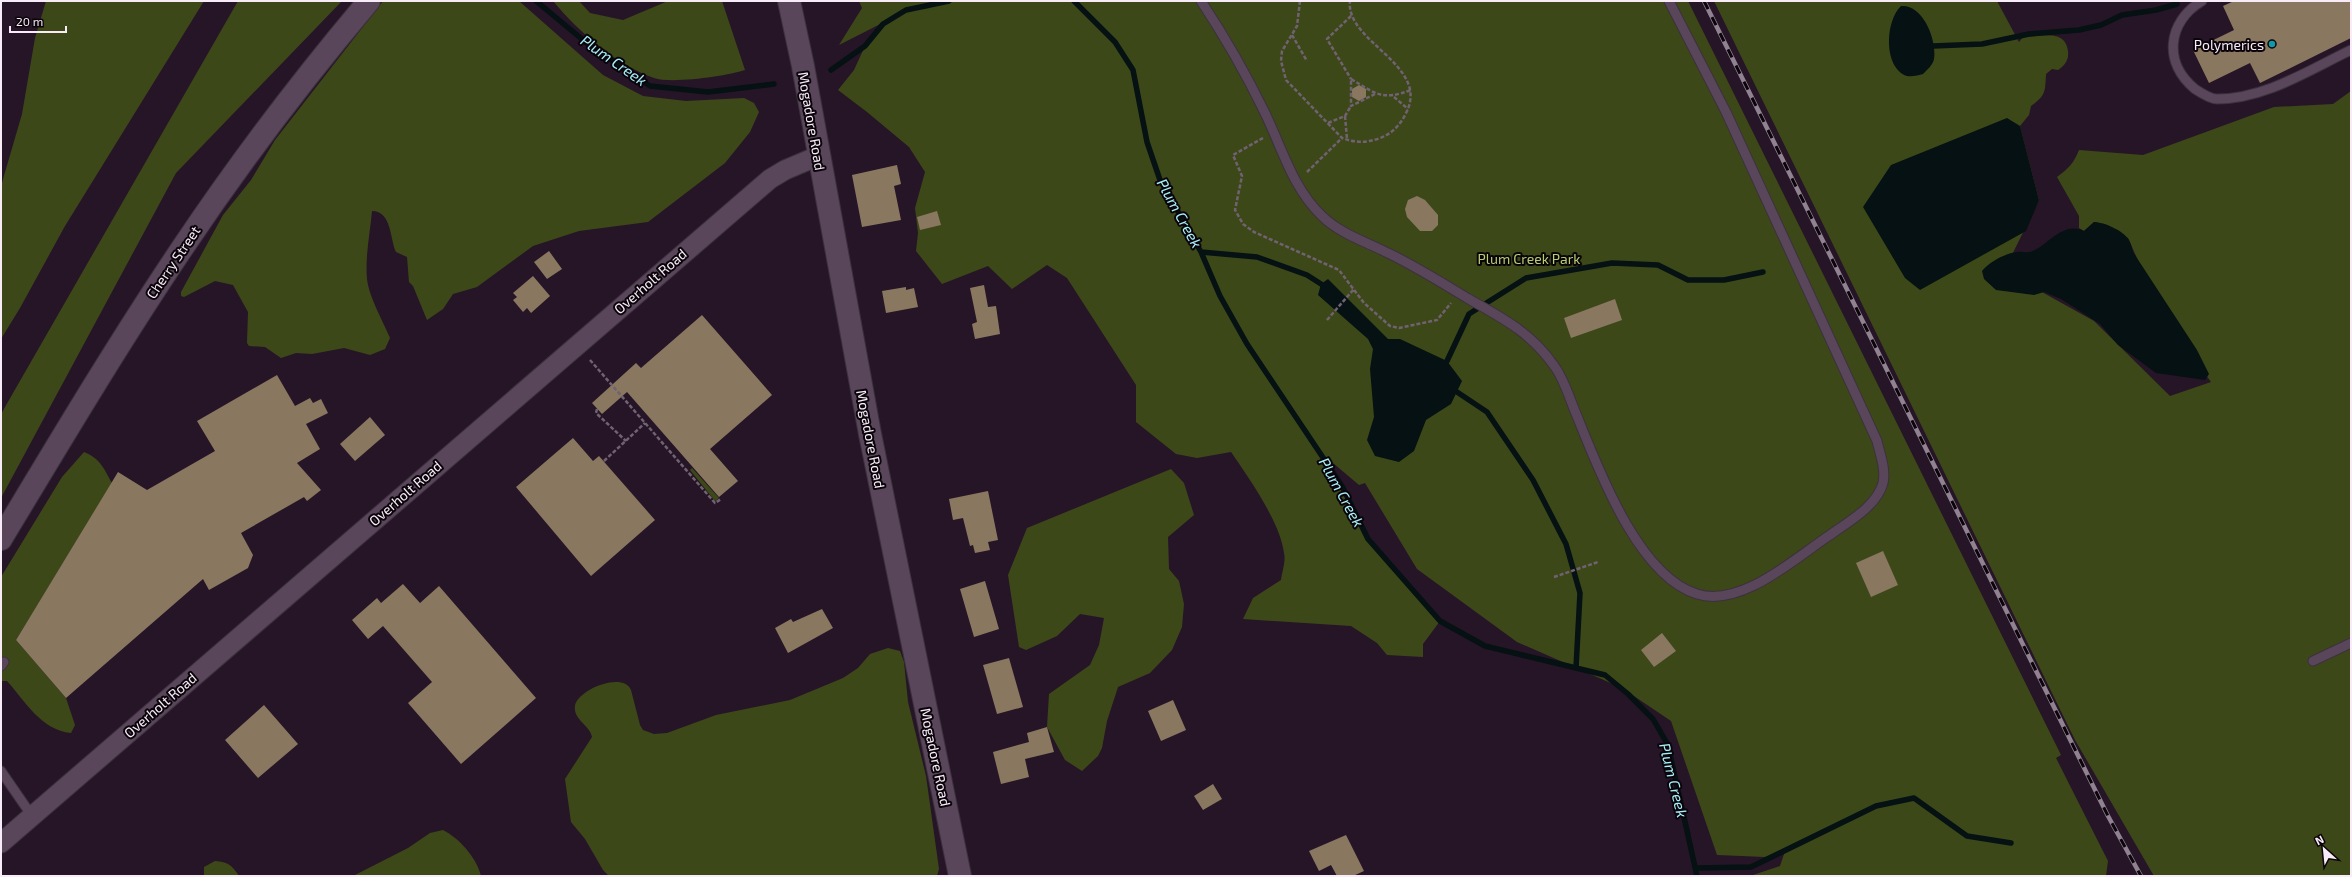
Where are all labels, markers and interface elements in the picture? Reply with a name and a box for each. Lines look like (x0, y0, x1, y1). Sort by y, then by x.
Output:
scale bar (10, 8, 66, 34)
text: 20 m (16, 14, 43, 28)
water label: Plum Creek (578, 31, 651, 89)
place label: Polymerics (2194, 36, 2264, 53)
marker: Polymerics (2267, 39, 2277, 49)
street label: Mogadore Road (795, 70, 829, 172)
water label: Plum Creek (1154, 175, 1206, 251)
street label: Cherry Street (142, 222, 204, 302)
street label: Overholt Road (610, 245, 690, 317)
park label: Plum Creek Park (1478, 250, 1580, 267)
street label: Mogadore Road (853, 388, 889, 490)
water label: Plum Creek (1316, 454, 1368, 530)
street label: Overholt Road (365, 457, 445, 529)
street label: Overholt Road (120, 669, 200, 741)
street label: Mogadore Road (917, 706, 955, 808)
water label: Plum Creek (1656, 741, 1692, 819)
north arrow (2304, 829, 2344, 869)
text: N (2313, 832, 2326, 847)

